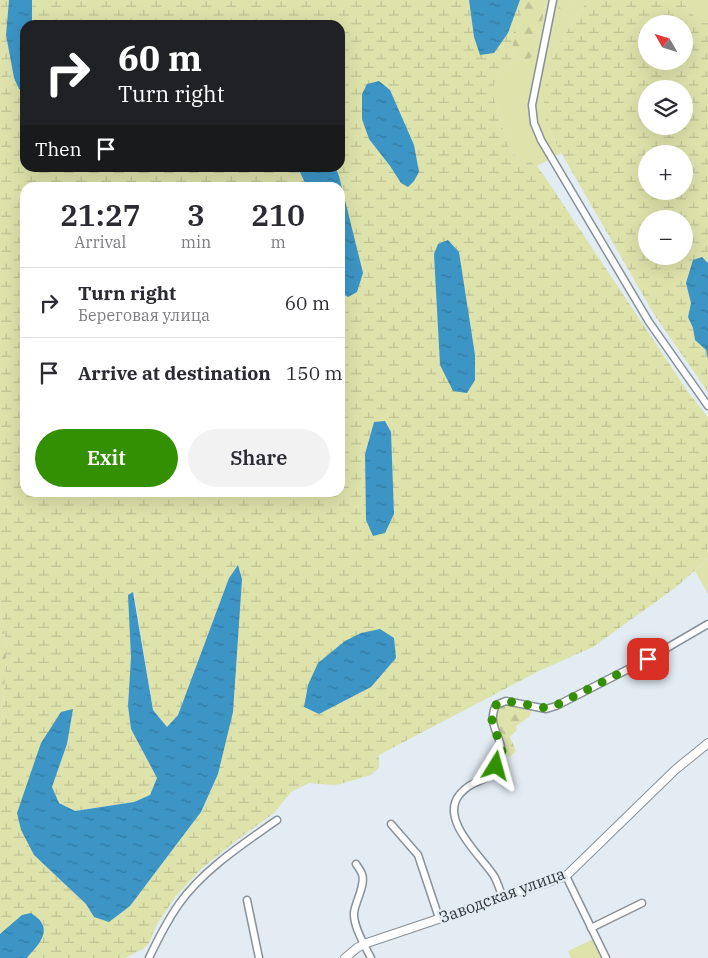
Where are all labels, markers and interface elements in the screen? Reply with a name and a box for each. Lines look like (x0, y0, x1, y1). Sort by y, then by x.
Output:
north arrow (638, 15, 692, 70)
map controls (638, 15, 693, 265)
text: 60 m (118, 35, 202, 81)
icon: right (35, 40, 100, 105)
text: Turn right (118, 79, 225, 108)
button: layers (638, 80, 693, 135)
icon: arrive (92, 135, 120, 163)
text: Then (35, 137, 82, 161)
button: + (638, 145, 693, 200)
text: 21:27 (60, 195, 141, 234)
text: 3 (187, 195, 205, 234)
text: 210 (251, 195, 305, 234)
button: − (638, 210, 693, 265)
text: Arrival (74, 232, 126, 252)
text: min (181, 232, 211, 252)
text: m (270, 232, 286, 252)
text: Turn right (78, 281, 176, 305)
icon: right (35, 289, 63, 317)
text: 60 m (285, 291, 330, 315)
text: Береговая улица (78, 305, 210, 325)
icon: arrive (35, 359, 63, 387)
text: Arrive at destination (78, 361, 271, 385)
text: 150 m (286, 361, 343, 385)
button: Exit (35, 429, 178, 487)
button: Share (188, 429, 330, 487)
pin (627, 638, 669, 680)
icon: arrive (634, 645, 662, 673)
position arrow (469, 739, 521, 791)
street label: Заводская улица (436, 863, 568, 927)

